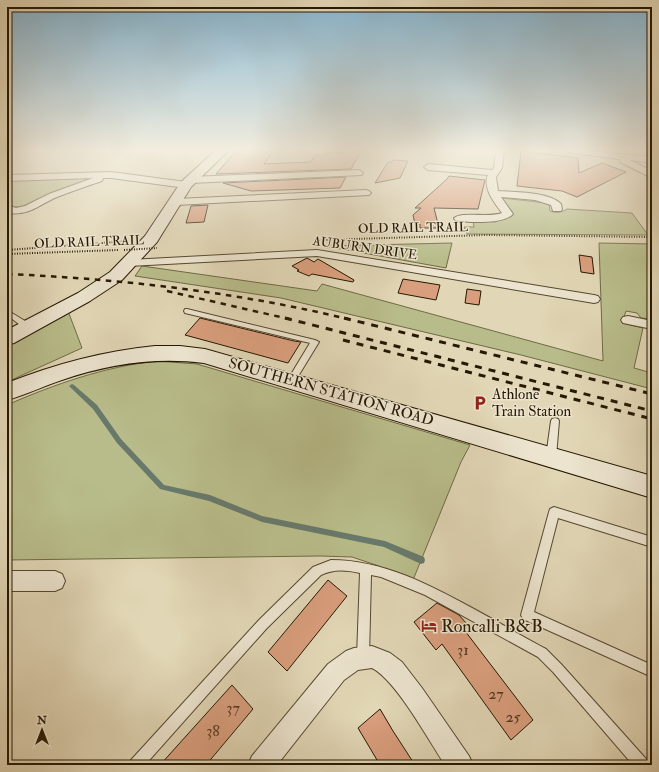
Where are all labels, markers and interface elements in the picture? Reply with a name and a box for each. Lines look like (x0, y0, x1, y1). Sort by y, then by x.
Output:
street label: OLD RAIL TRAIL (358, 219, 469, 237)
street label: OLD RAIL TRAIL (34, 232, 145, 252)
street label: AUBURN DRIVE (311, 233, 418, 263)
street label: SOUTHERN STATION ROAD (226, 354, 436, 430)
place label: Athlone Train Station (491, 385, 572, 421)
parking icon: Athlone Train Station (471, 394, 489, 412)
place label: Roncalli B&B (441, 615, 543, 638)
hotel icon: Roncalli B&B (420, 617, 438, 635)
house number: 31 (457, 640, 469, 660)
house number: 27 (488, 684, 504, 704)
house number: 37 (226, 698, 240, 718)
house number: 25 (505, 707, 521, 727)
north arrow (22, 710, 62, 750)
text: N (36, 714, 48, 727)
house number: 38 (206, 721, 220, 741)

